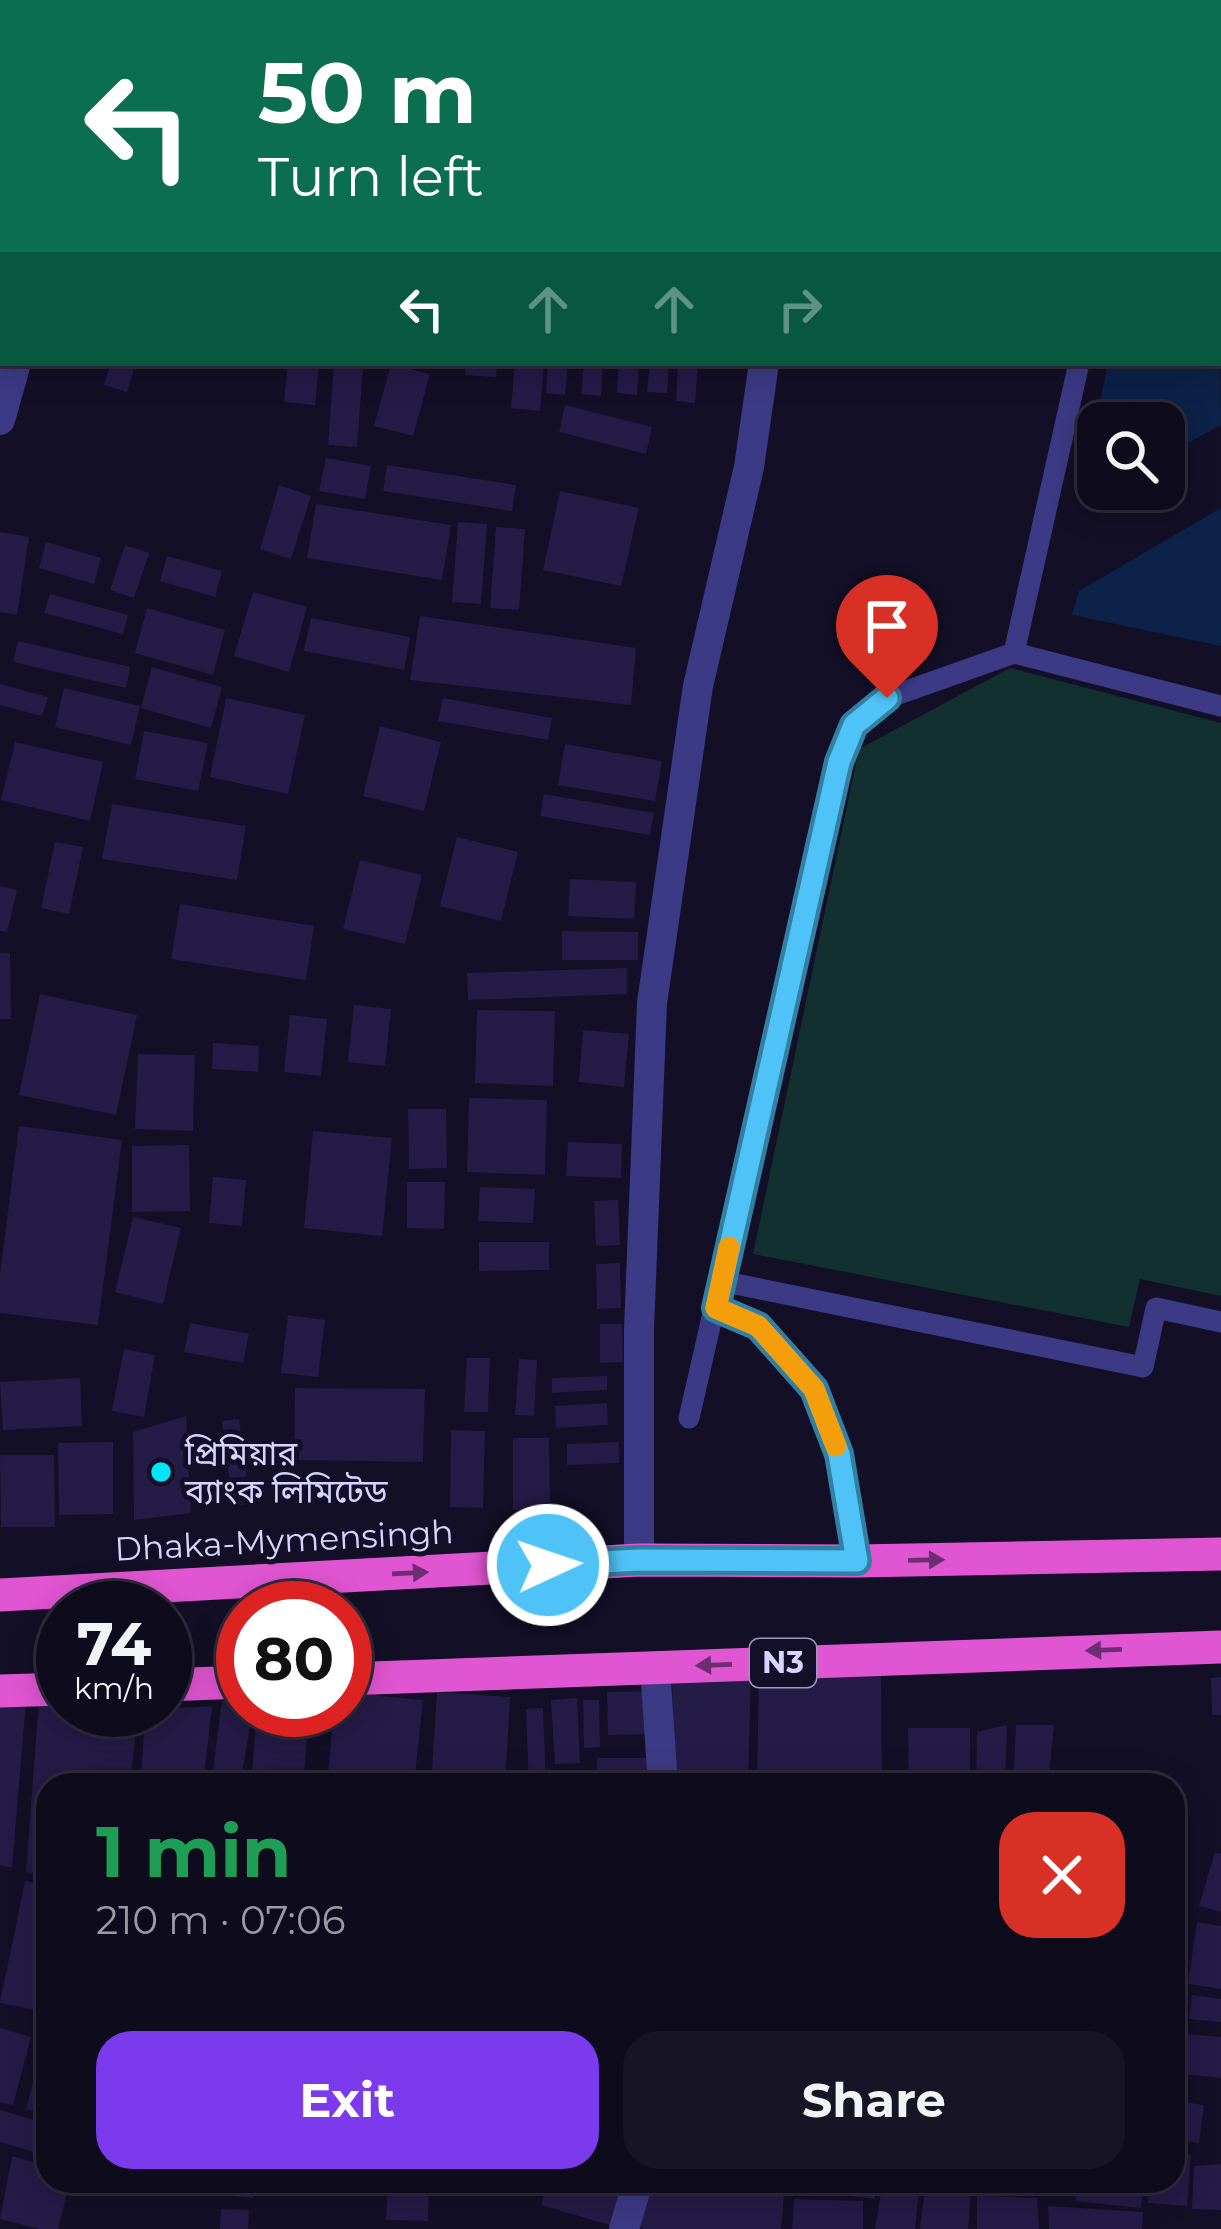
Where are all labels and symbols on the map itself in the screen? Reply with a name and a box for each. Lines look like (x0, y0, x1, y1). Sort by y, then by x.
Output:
pin (836, 575, 938, 698)
place label: প্রিমিয়ার ব্যাংক লিমিটেড (184, 1433, 388, 1511)
marker: প্রিমিয়ার ব্যাংক লিমিটেড (148, 1459, 174, 1485)
position arrow (485, 1502, 611, 1628)
street label: Dhaka-Mymensingh (113, 1511, 455, 1569)
one-way arrow (908, 1550, 946, 1569)
one-way arrow (392, 1563, 429, 1582)
speed limit sign: 80 (216, 1581, 372, 1737)
road number: N3 (750, 1639, 816, 1687)
one-way arrow (1084, 1641, 1122, 1660)
one-way arrow (694, 1656, 732, 1675)

